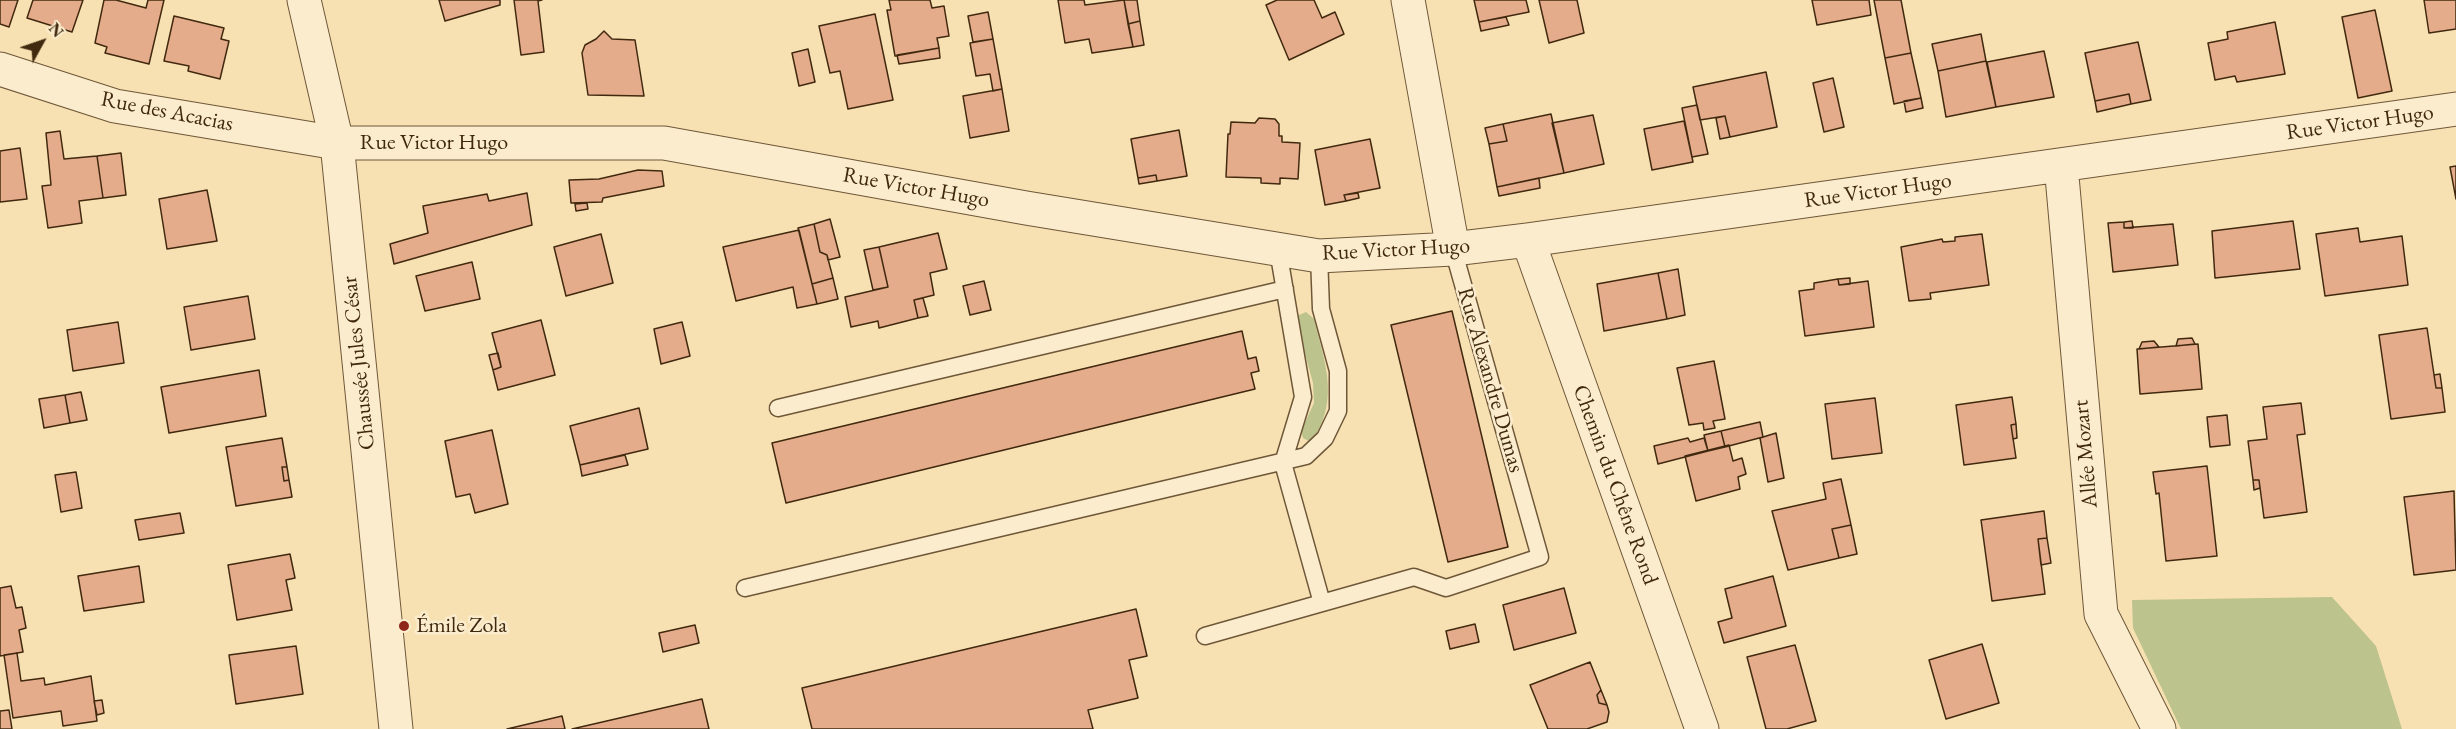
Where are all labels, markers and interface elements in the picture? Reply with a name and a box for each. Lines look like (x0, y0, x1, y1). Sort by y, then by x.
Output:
north arrow (12, 12, 72, 72)
text: N (44, 18, 68, 42)
street label: Rue des Acacias (99, 86, 235, 138)
street label: Rue Victor Hugo (2285, 100, 2435, 146)
street label: Rue Victor Hugo (360, 130, 508, 156)
street label: Rue Victor Hugo (841, 162, 991, 214)
street label: Rue Victor Hugo (1803, 168, 1953, 214)
street label: Rue Victor Hugo (1321, 233, 1471, 267)
street label: Chaussée Jules César (337, 275, 381, 451)
street label: Rue Alexandre Dumas (1451, 284, 1529, 476)
street label: Chemin du Chêne Rond (1567, 382, 1663, 588)
street label: Allée Mozart (2068, 399, 2104, 509)
place label: Émile Zola (416, 613, 507, 639)
marker: Émile Zola (397, 619, 411, 633)

